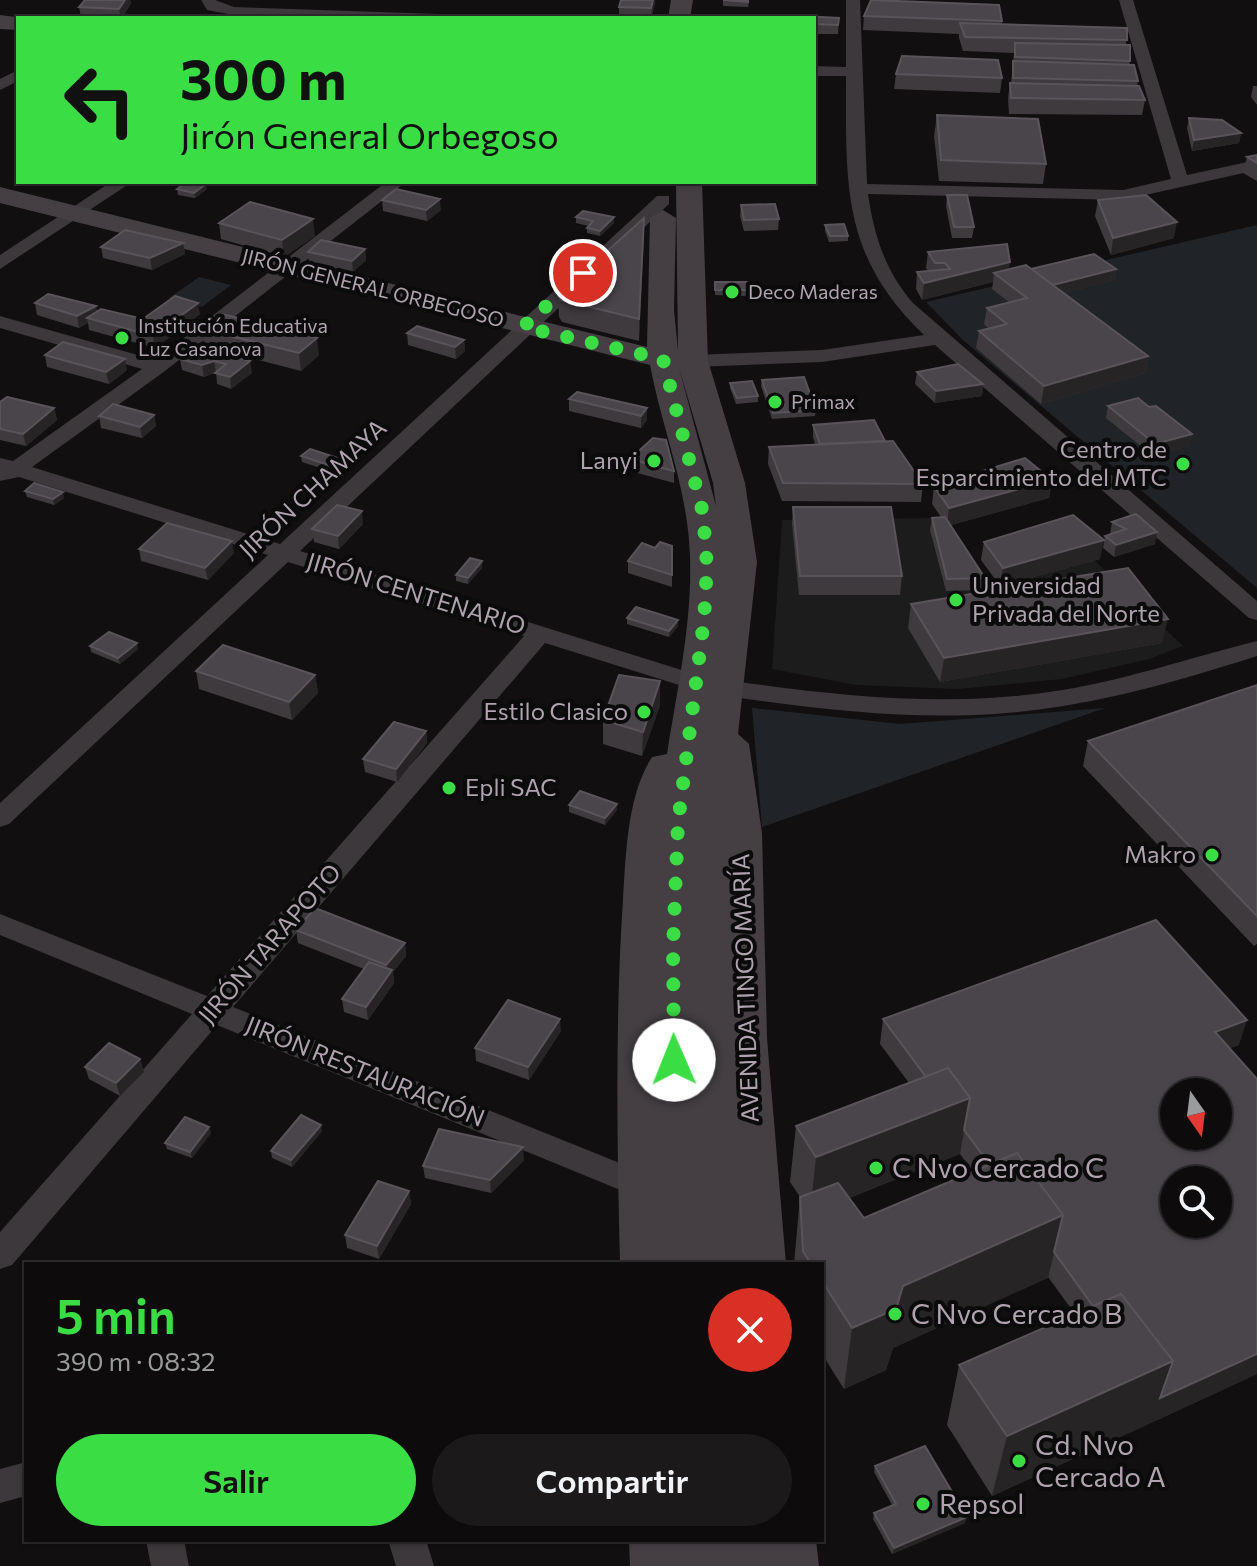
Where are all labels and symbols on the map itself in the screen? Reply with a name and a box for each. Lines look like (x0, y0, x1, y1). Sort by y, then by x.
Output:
pin (549, 239, 617, 307)
street label: JIRÓN GENERAL ORBEGOSO (240, 243, 507, 331)
place label: Deco Maderas (748, 279, 878, 303)
marker: Deco Maderas (723, 283, 741, 301)
place label: Institución Educativa Luz Casanova (138, 313, 328, 360)
marker: Institución Educativa Luz Casanova (113, 329, 131, 347)
place label: Primax (791, 389, 856, 413)
marker: Primax (766, 393, 784, 411)
street label: JIRÓN CHAMAYA (233, 412, 391, 563)
place label: Centro de Esparcimiento del MTC (915, 434, 1167, 491)
place label: Lanyi (580, 445, 638, 474)
marker: Lanyi (645, 452, 663, 470)
marker: Centro de Esparcimiento del MTC (1174, 455, 1192, 473)
street label: JIRÓN CENTENARIO (304, 545, 529, 640)
place label: Universidad Privada del Norte (972, 570, 1160, 627)
marker: Universidad Privada del Norte (947, 591, 965, 609)
place label: Estilo Clasico (484, 696, 628, 725)
marker: Estilo Clasico (635, 703, 653, 721)
place label: Epli SAC (465, 772, 557, 801)
marker: Epli SAC (440, 779, 458, 797)
place label: Makro (1124, 839, 1196, 868)
marker: Makro (1203, 846, 1221, 864)
street label: AVENIDA TINGO MARÍA (725, 853, 764, 1123)
street label: JIRÓN TARAPOTO (192, 857, 346, 1029)
street label: JIRÓN RESTAURACIÓN (242, 1009, 489, 1132)
position arrow (632, 1018, 716, 1102)
north arrow (1160, 1078, 1232, 1150)
place label: C Nvo Cercado C (892, 1150, 1104, 1184)
marker: C Nvo Cercado C (867, 1159, 885, 1177)
place label: C Nvo Cercado B (911, 1296, 1122, 1330)
marker: C Nvo Cercado B (886, 1305, 904, 1323)
place label: Cd. Nvo Cercado A (1035, 1427, 1166, 1493)
marker: Cd. Nvo Cercado A (1010, 1452, 1028, 1470)
place label: Repsol (939, 1486, 1024, 1520)
marker: Repsol (914, 1495, 932, 1513)

